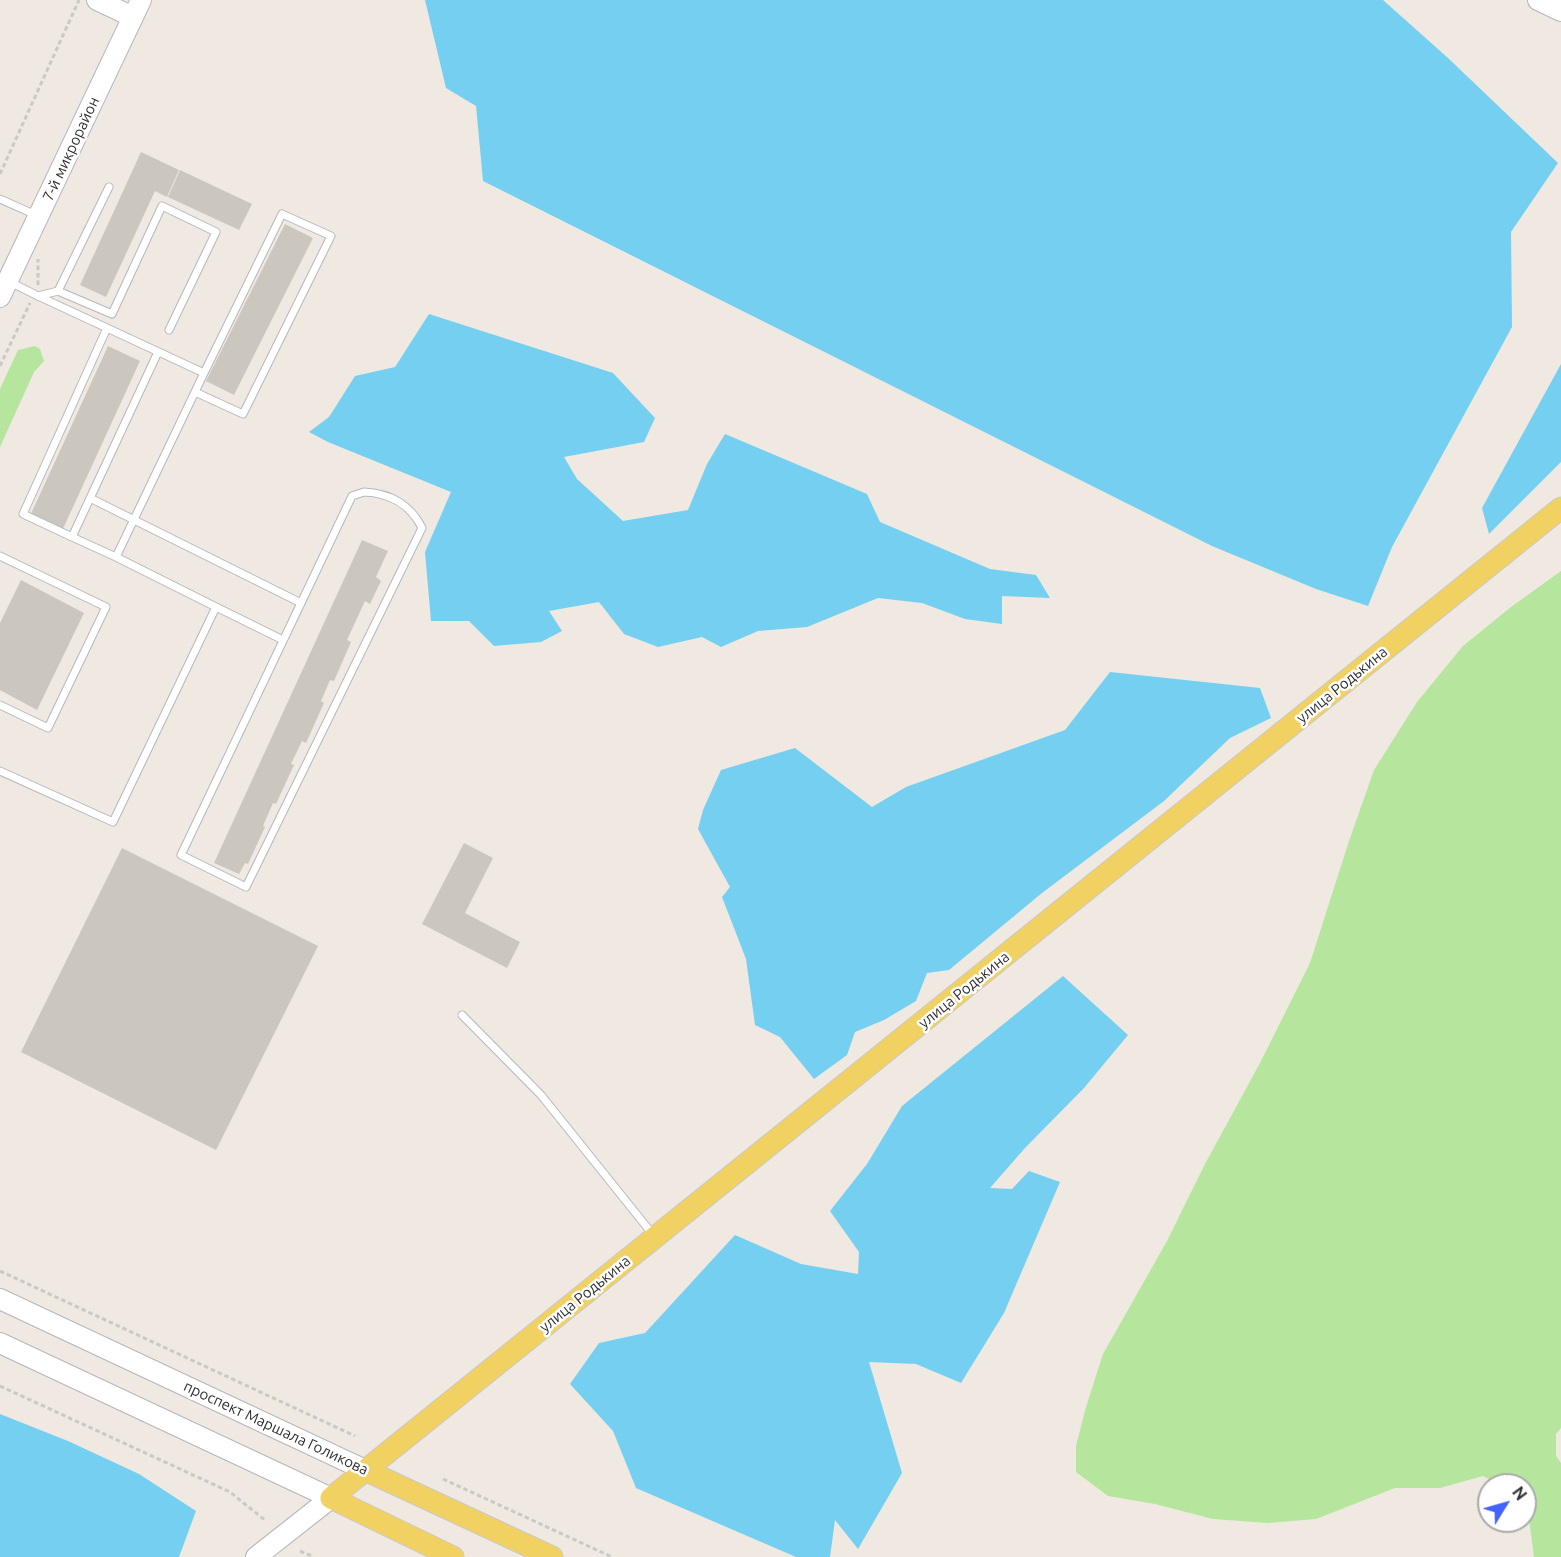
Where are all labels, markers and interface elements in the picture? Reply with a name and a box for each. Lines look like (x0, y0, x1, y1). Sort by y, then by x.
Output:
street label: 7-й микрорайон (39, 94, 103, 204)
street label: улица Родькина (1293, 643, 1391, 727)
street label: улица Родькина (915, 948, 1013, 1032)
street label: улица Родькина (536, 1252, 634, 1336)
street label: проспект Маршала Голикова (181, 1377, 371, 1479)
north arrow (1477, 1473, 1537, 1533)
text: N (1509, 1483, 1531, 1504)

